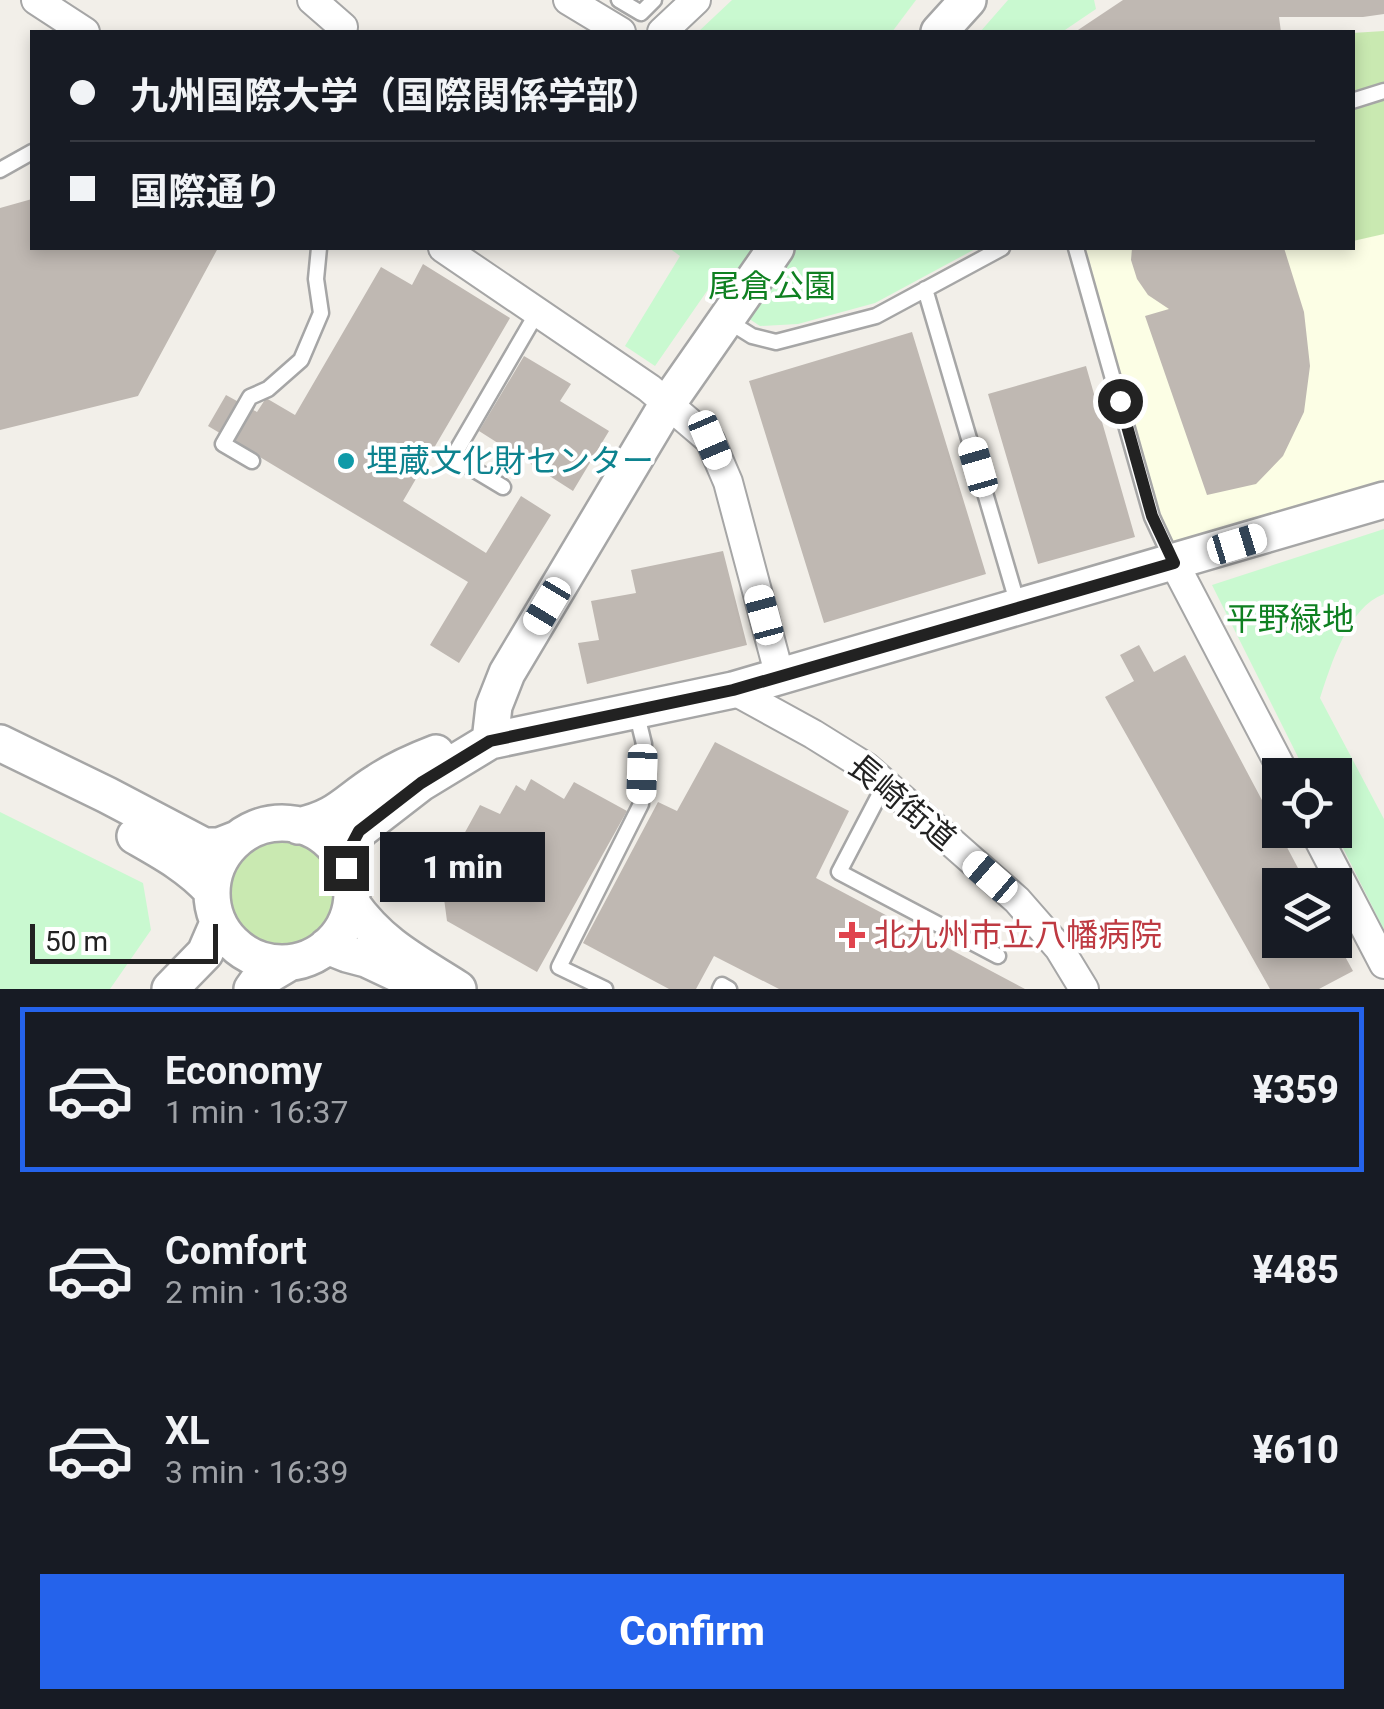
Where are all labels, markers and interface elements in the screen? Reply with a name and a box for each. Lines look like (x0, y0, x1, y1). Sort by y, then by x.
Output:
text: 九州国際大学（国際関係学部） (130, 74, 662, 118)
text: 国際通り (130, 170, 282, 214)
park label: 尾倉公園 (708, 267, 836, 305)
route start (1098, 379, 1143, 424)
car (684, 407, 736, 473)
car (955, 434, 1001, 500)
place label: 埋蔵文化財センター (366, 442, 654, 480)
marker: 埋蔵文化財センター (335, 450, 357, 472)
car (1204, 521, 1270, 567)
car (519, 573, 575, 639)
car (742, 582, 786, 648)
park label: 平野緑地 (1226, 600, 1354, 638)
car (626, 743, 658, 805)
street label: 長崎街道 (841, 746, 963, 858)
map controls (1262, 758, 1352, 958)
button: locate (1262, 758, 1352, 848)
callout: 1 min (381, 833, 546, 903)
route end (324, 846, 369, 891)
car (958, 846, 1022, 908)
text: 1 min (422, 848, 503, 886)
button: layers (1262, 868, 1352, 958)
place label: 北九州市立八幡病院 (874, 916, 1162, 954)
scale bar (30, 919, 218, 964)
marker: 北九州市立八幡病院 (839, 922, 865, 948)
text: 50 m (45, 925, 108, 958)
icon: car (45, 1045, 135, 1135)
text: Economy (165, 1049, 322, 1093)
text: ¥359 (1253, 1068, 1339, 1112)
text: 1 min · 16:37 (165, 1093, 348, 1131)
icon: car (45, 1225, 135, 1315)
text: Comfort (165, 1229, 307, 1273)
text: ¥485 (1253, 1248, 1339, 1292)
text: 2 min · 16:38 (165, 1273, 348, 1311)
icon: car (45, 1405, 135, 1495)
text: XL (165, 1409, 210, 1453)
text: ¥610 (1253, 1428, 1339, 1472)
text: 3 min · 16:39 (165, 1453, 348, 1491)
button: Confirm (40, 1574, 1344, 1689)

